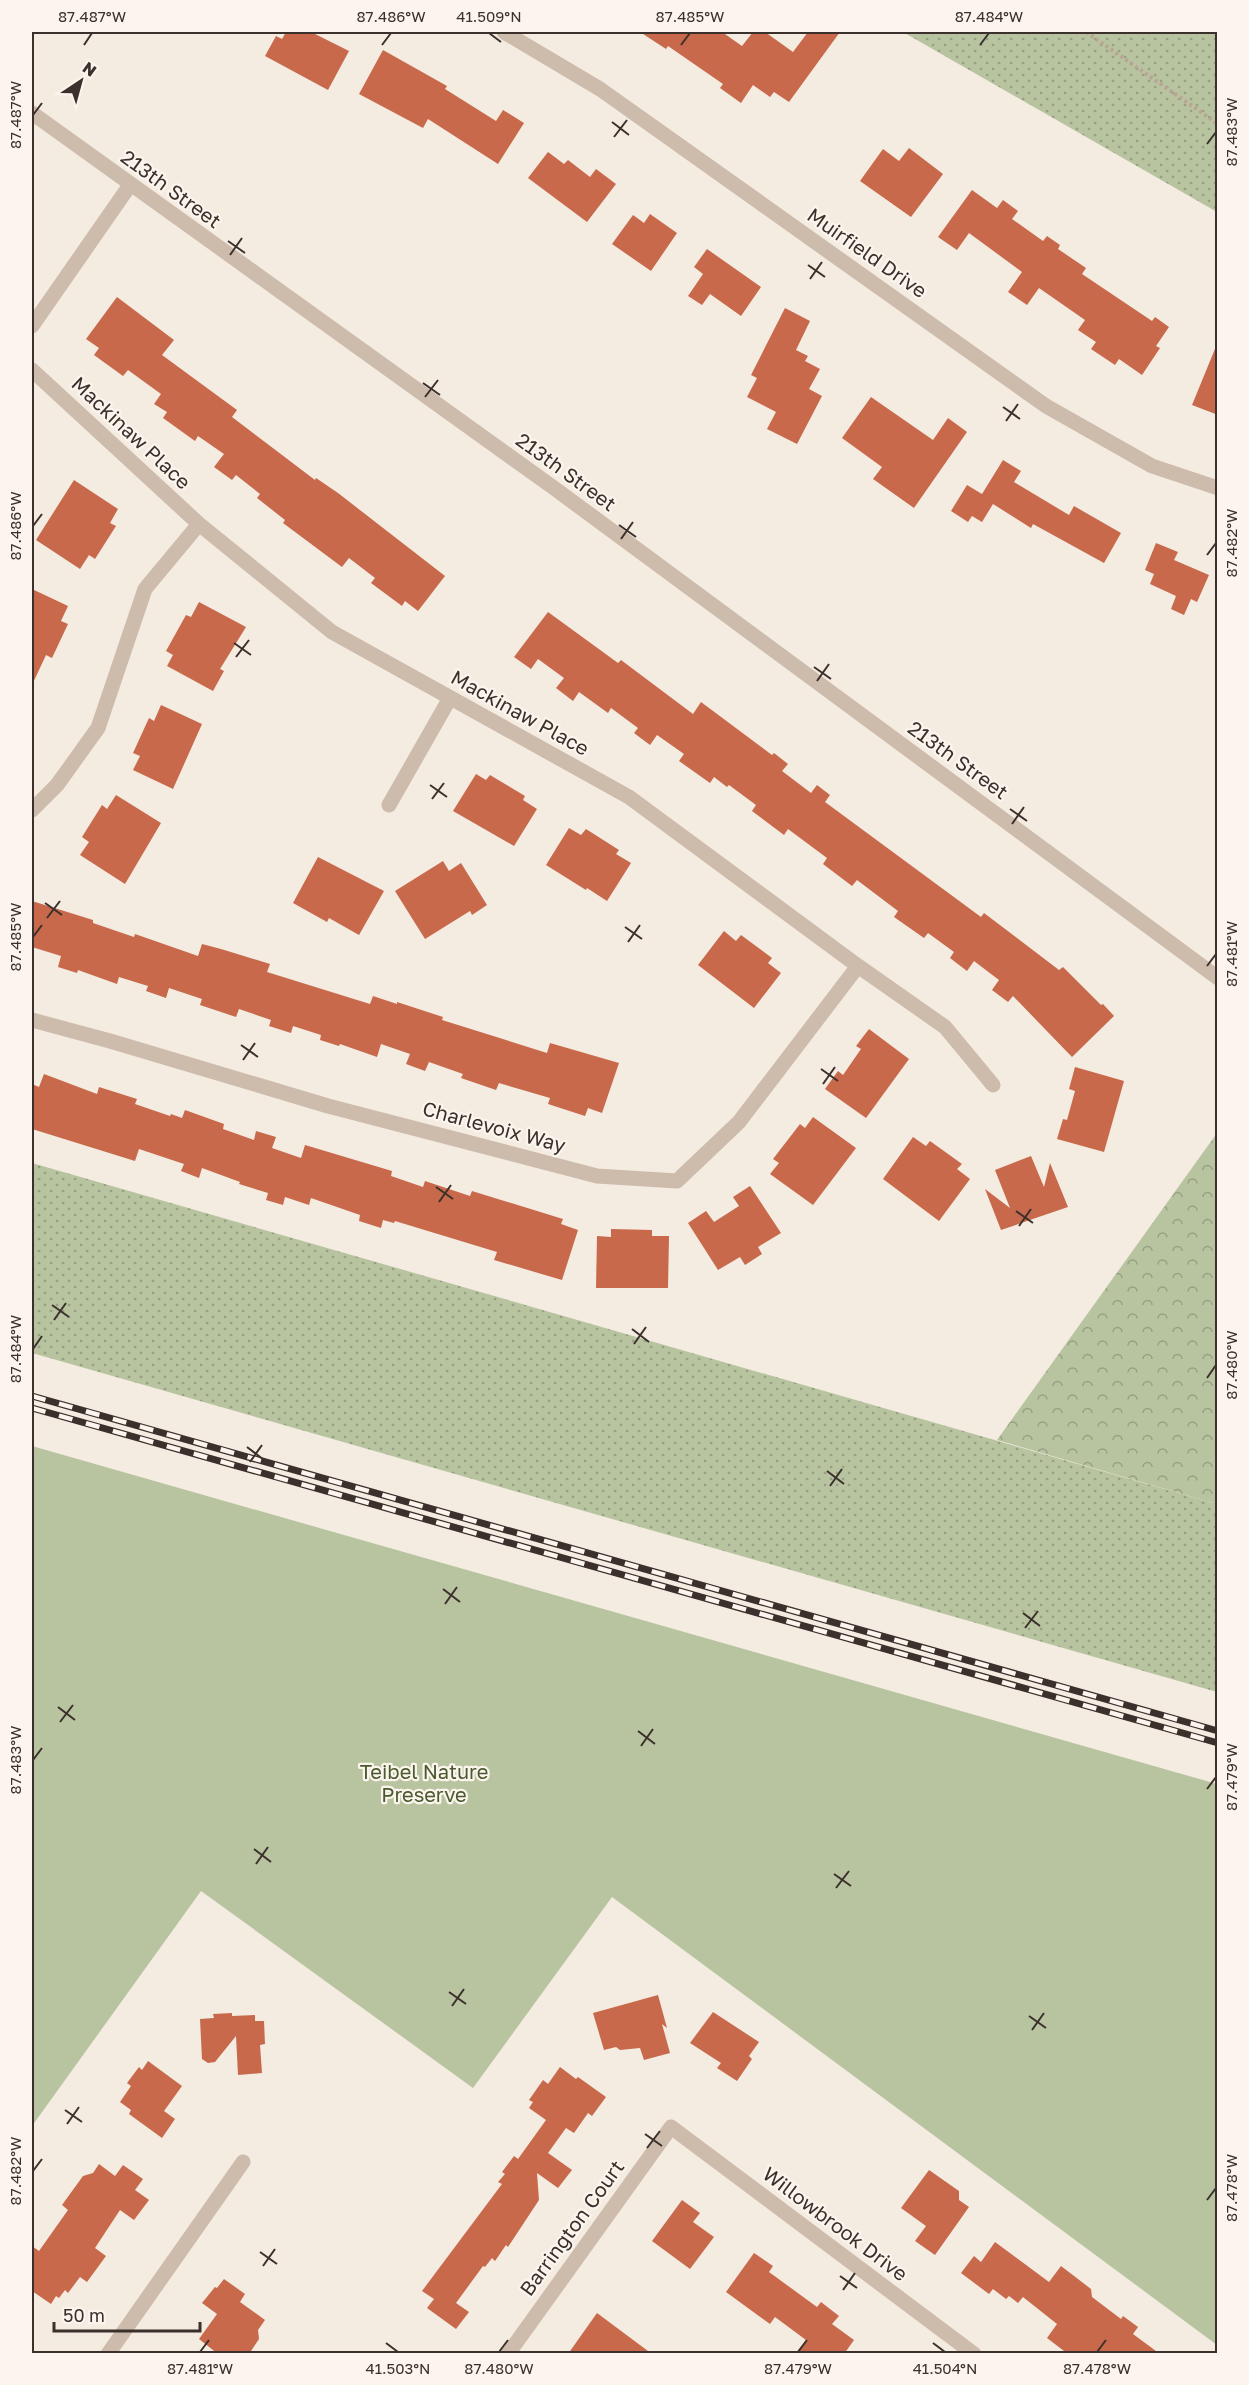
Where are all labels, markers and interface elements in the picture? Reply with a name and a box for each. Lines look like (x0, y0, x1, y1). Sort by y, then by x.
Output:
text: 87.487°W (58, 7, 126, 25)
text: 87.486°W (356, 7, 426, 25)
text: 41.509°N (456, 7, 522, 25)
text: 87.485°W (656, 7, 724, 25)
text: 87.484°W (955, 7, 1023, 25)
north arrow (51, 51, 111, 111)
text: N (79, 57, 101, 81)
text: 87.487°W (6, 81, 24, 149)
text: 87.483°W (1222, 98, 1240, 166)
street label: 213th Street (117, 144, 226, 232)
street label: Muirfield Drive (803, 202, 932, 302)
street label: Mackinaw Place (67, 371, 196, 494)
street label: 213th Street (512, 427, 621, 515)
text: 87.486°W (6, 491, 24, 561)
text: 87.482°W (1222, 509, 1240, 577)
street label: Mackinaw Place (447, 664, 594, 760)
street label: 213th Street (904, 715, 1013, 803)
text: 87.485°W (6, 903, 24, 971)
text: 87.481°W (1222, 921, 1240, 987)
street label: Charlevoix Way (420, 1095, 568, 1157)
text: 87.484°W (6, 1315, 24, 1383)
text: 87.480°W (1222, 1330, 1240, 1400)
text: 87.483°W (6, 1726, 24, 1794)
text: 87.479°W (1222, 1743, 1240, 1811)
park label: Teibel Nature Preserve (360, 1759, 488, 1806)
text: 87.482°W (6, 2137, 24, 2205)
text: 87.478°W (1222, 2154, 1240, 2222)
street label: Barrington Court (514, 2155, 628, 2300)
street label: Willowbrook Drive (759, 2161, 913, 2285)
scale bar (54, 2295, 200, 2333)
text: 50 m (63, 2304, 105, 2326)
text: 87.481°W (167, 2359, 233, 2377)
text: 41.503°N (366, 2359, 430, 2377)
text: 87.480°W (464, 2359, 534, 2377)
text: 87.479°W (764, 2359, 832, 2377)
text: 41.504°N (913, 2359, 977, 2377)
text: 87.478°W (1063, 2359, 1131, 2377)

